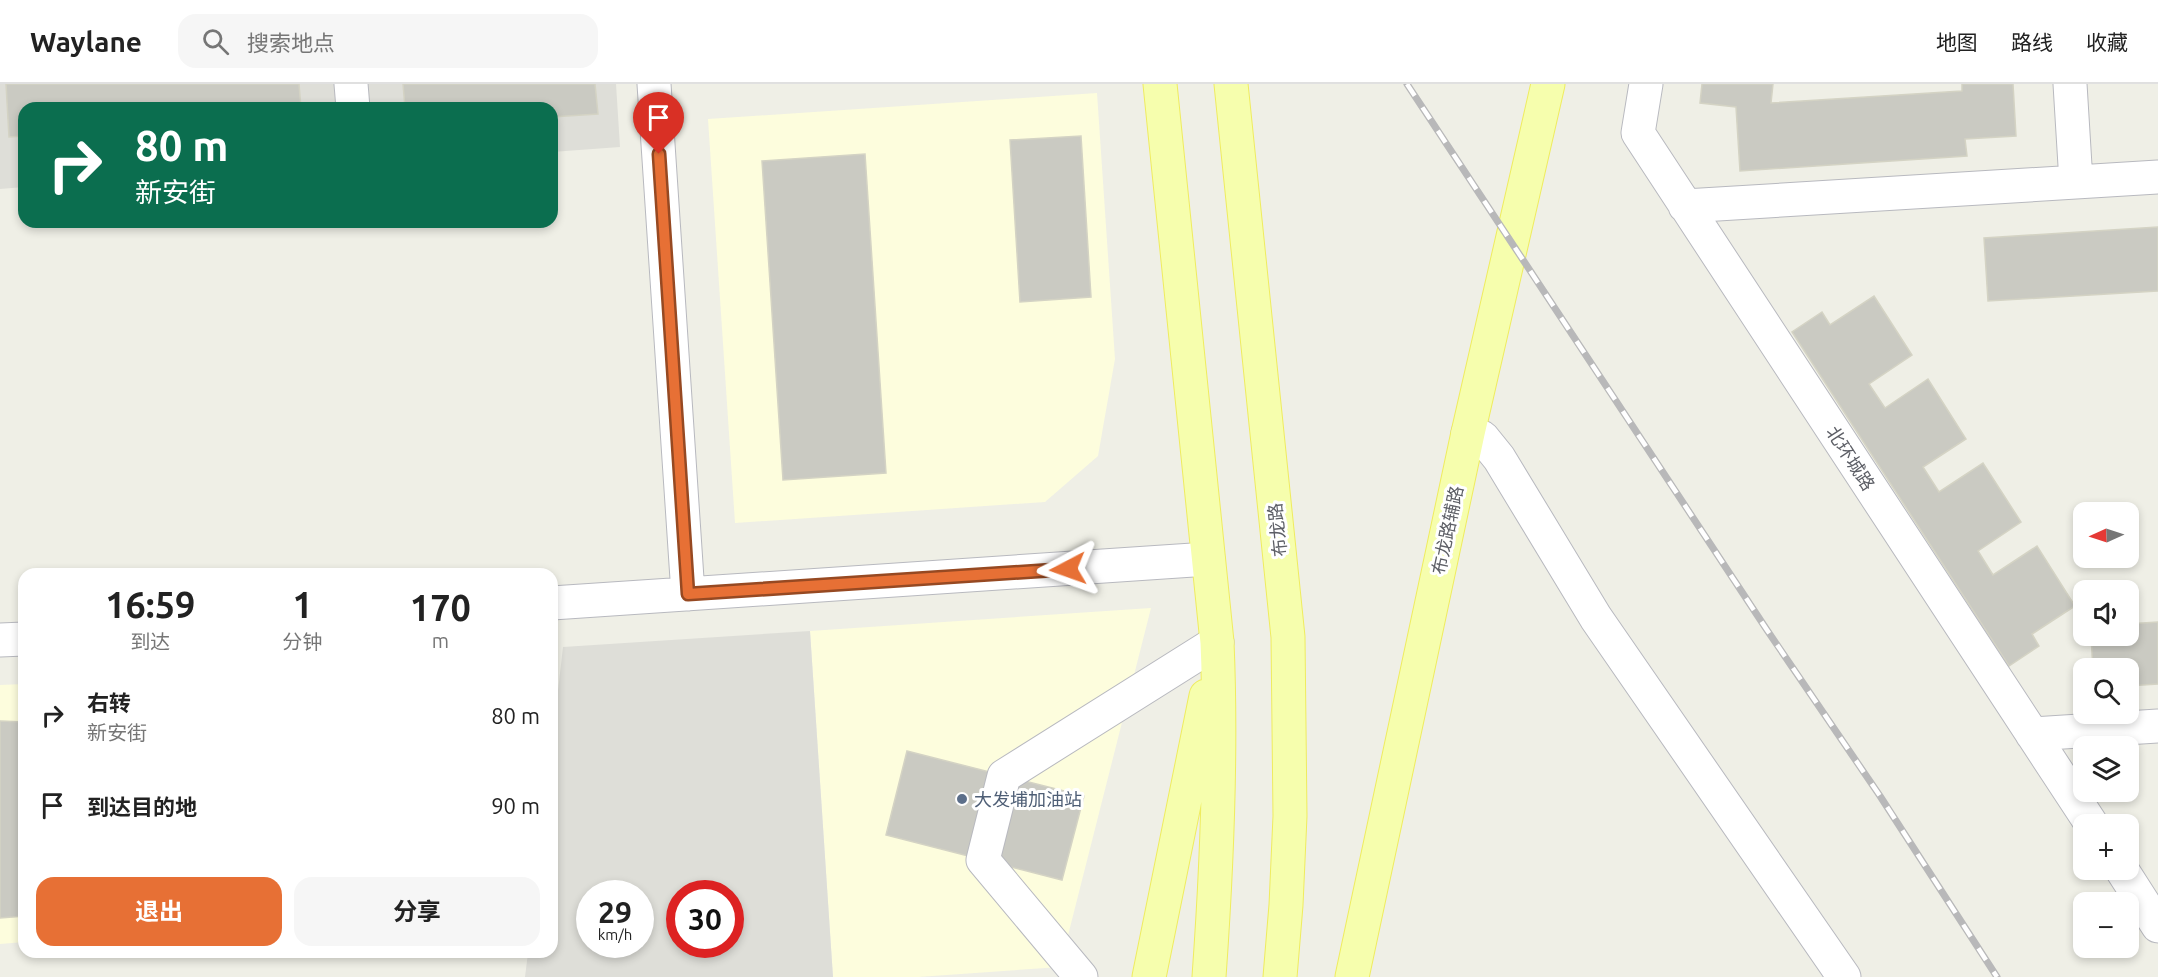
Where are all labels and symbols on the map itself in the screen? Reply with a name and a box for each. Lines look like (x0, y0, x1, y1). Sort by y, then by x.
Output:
pin (633, 92, 684, 154)
street label: 北环城路 (1823, 422, 1879, 494)
street label: 布龙路辅路 (1428, 484, 1466, 576)
street label: 布龙路 (1264, 502, 1290, 558)
north arrow (2073, 502, 2139, 568)
position arrow (1036, 537, 1100, 601)
place label: 大发埔加油站 (974, 789, 1082, 809)
marker: 大发埔加油站 (955, 792, 969, 806)
speed limit sign: 30 (666, 880, 744, 958)

